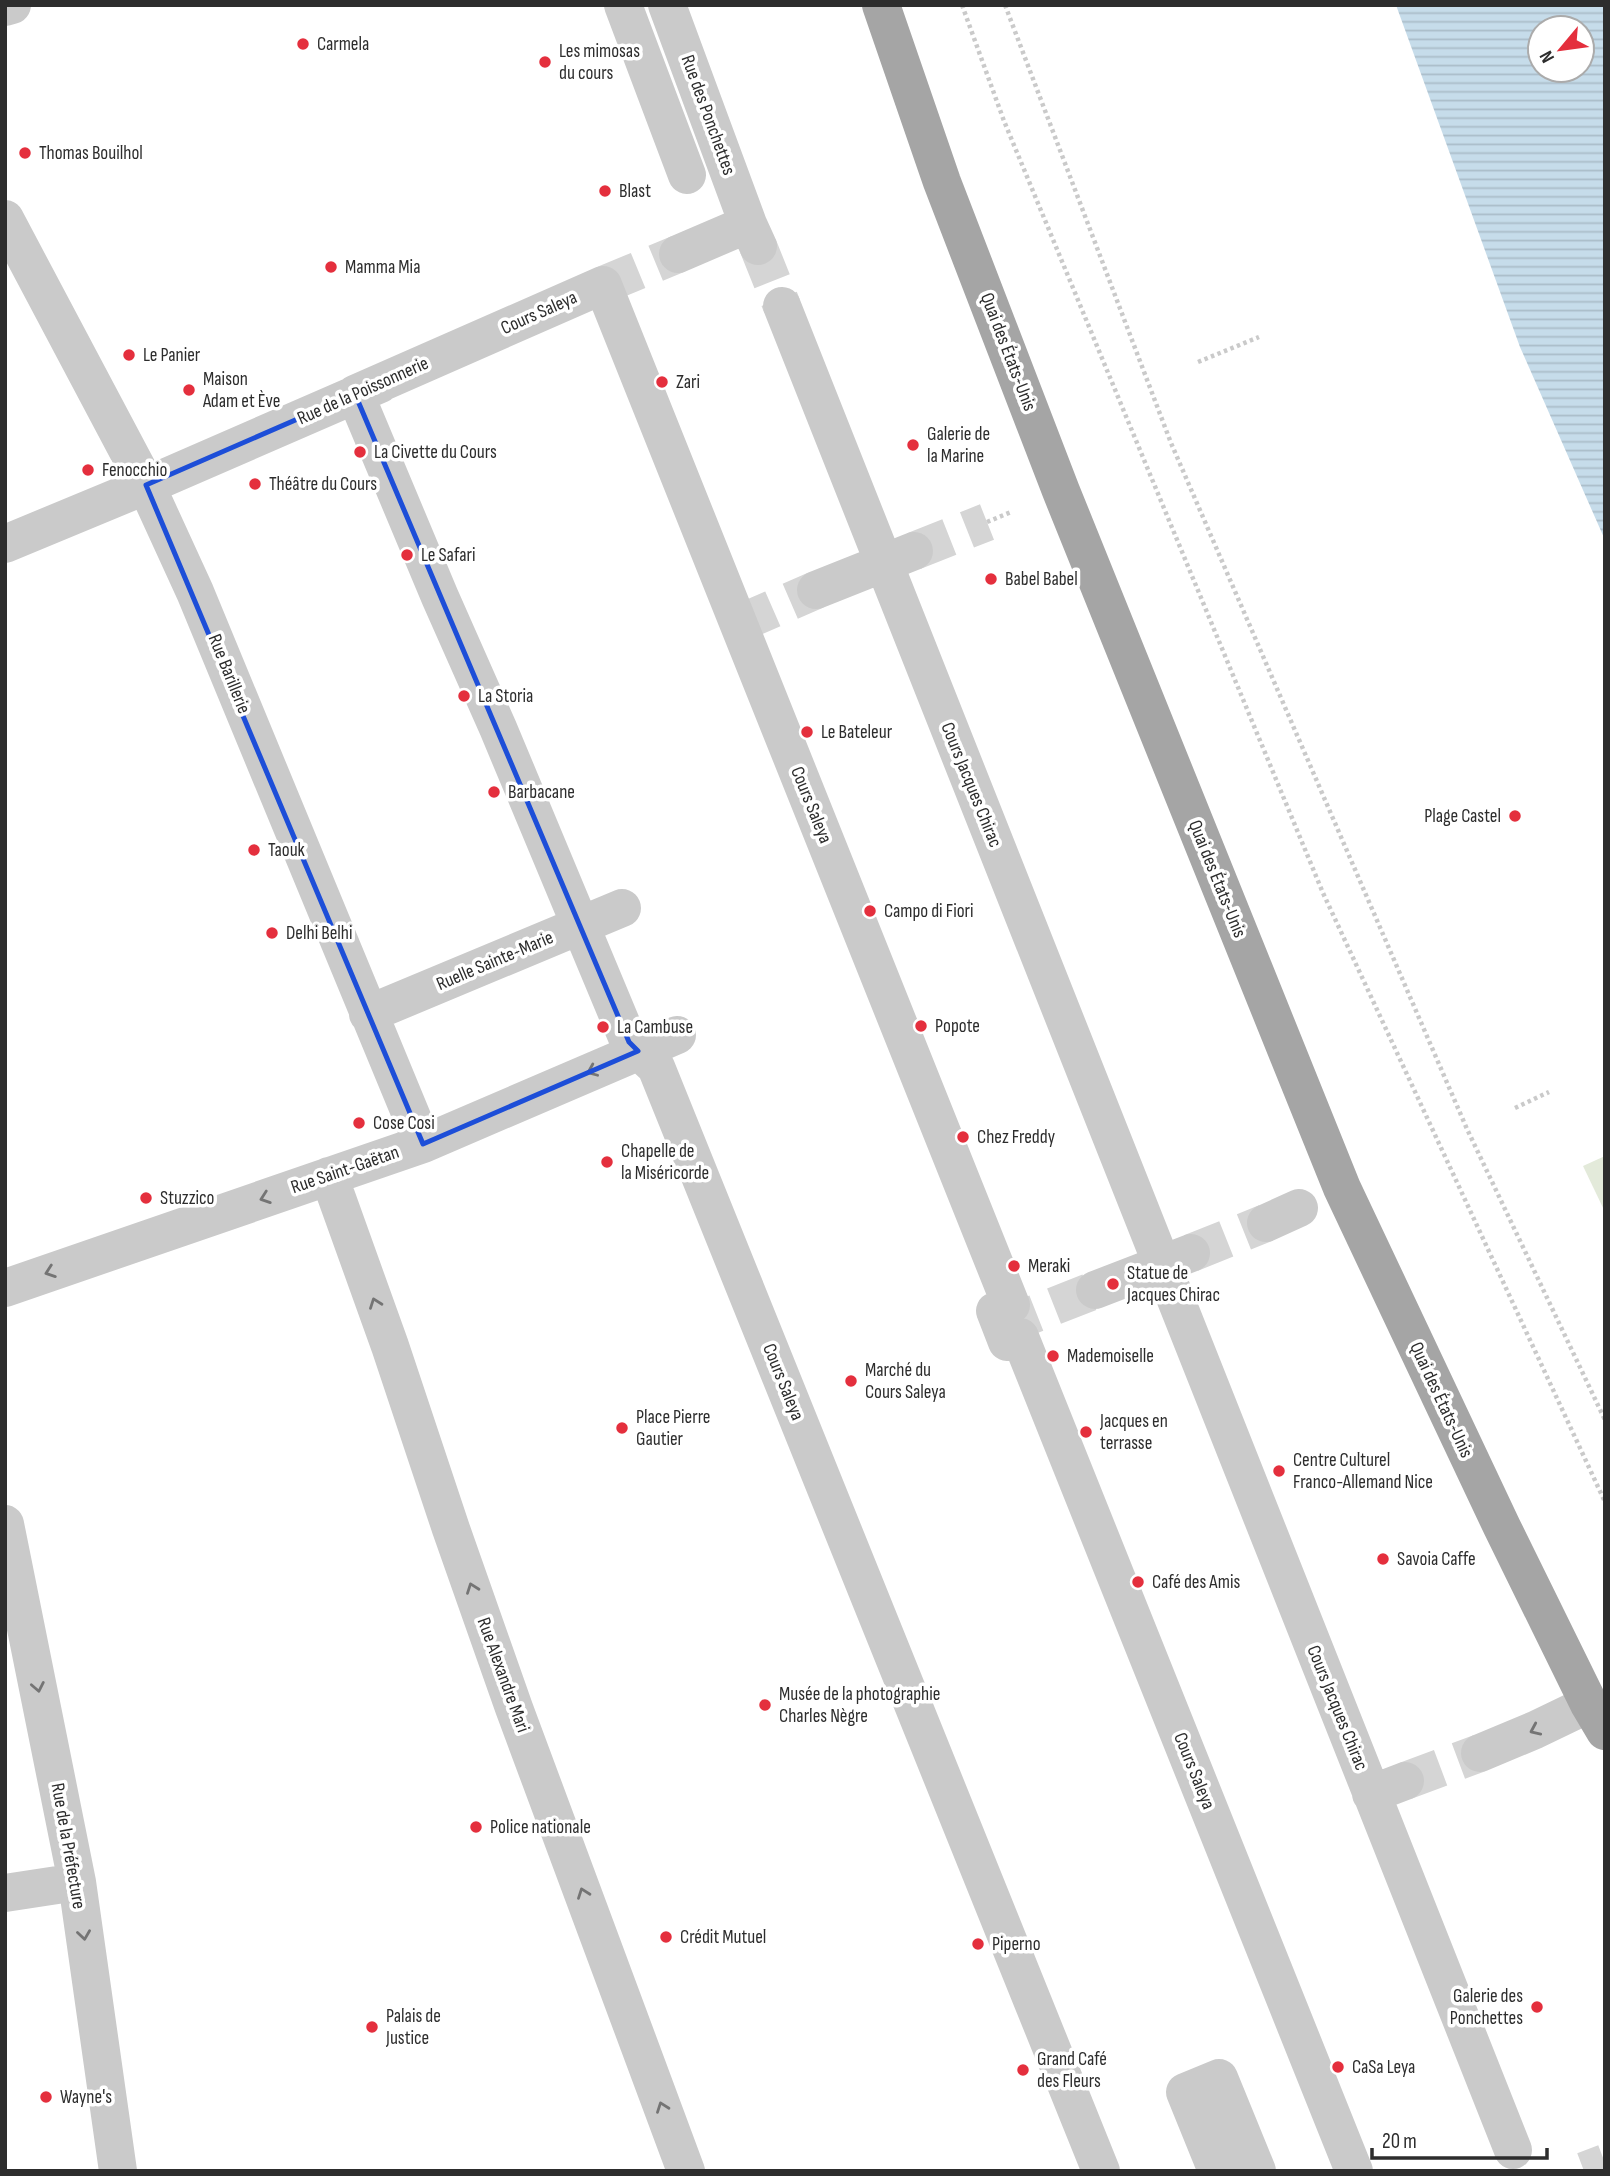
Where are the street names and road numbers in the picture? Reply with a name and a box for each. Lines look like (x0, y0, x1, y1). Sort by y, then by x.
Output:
street label: Rue des Ponchettes (676, 52, 740, 178)
street label: Cours Saleya (497, 286, 581, 340)
street label: Quai des États-Unis (975, 290, 1041, 415)
street label: Rue de la Poissonnerie (294, 352, 432, 430)
street label: Rue Barillerie (203, 631, 255, 717)
street label: Cours Jacques Chirac (935, 719, 1007, 851)
street label: Cours Saleya (785, 763, 837, 847)
street label: Quai des États-Unis (1183, 817, 1251, 941)
street label: Ruelle Sainte-Marie (433, 926, 557, 996)
street label: Rue Saint-Gaëtan (288, 1141, 402, 1199)
street label: Quai des États-Unis (1404, 1339, 1478, 1462)
street label: Cours Saleya (757, 1340, 809, 1424)
street label: Rue Alexandre Mari (472, 1614, 534, 1736)
street label: Cours Jacques Chirac (1301, 1642, 1373, 1774)
street label: Cours Saleya (1168, 1729, 1220, 1813)
street label: Rue de la Préfecture (46, 1781, 90, 1911)

